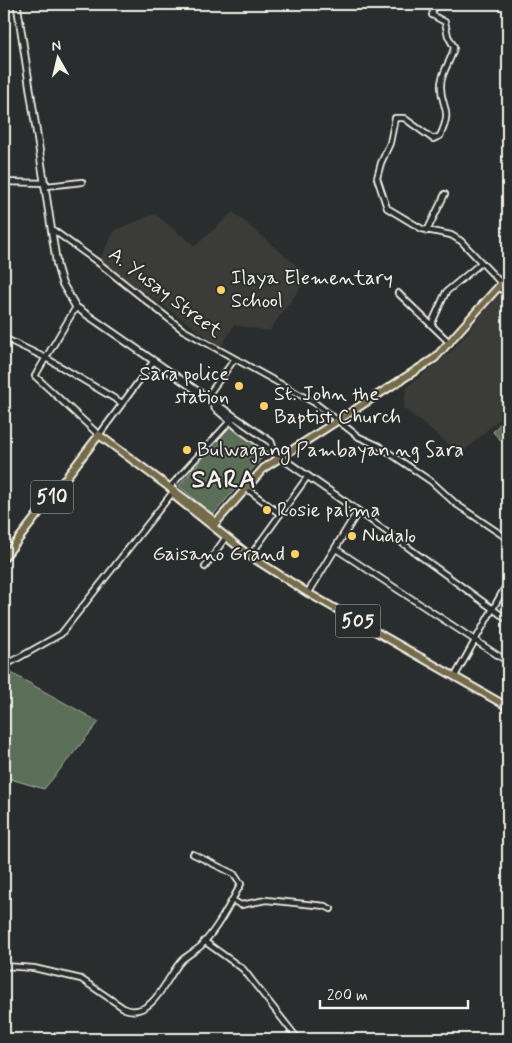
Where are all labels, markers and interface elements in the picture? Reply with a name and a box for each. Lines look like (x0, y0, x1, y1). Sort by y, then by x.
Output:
north arrow (32, 32, 82, 82)
text: N (50, 37, 62, 56)
street label: A. Yusay Street (103, 241, 227, 345)
place label: Ilaya Elementary School (231, 265, 393, 315)
marker: Ilaya Elementary School (215, 284, 227, 296)
place label: Sara police station (140, 361, 229, 411)
marker: Sara police station (233, 380, 245, 392)
place label: St. John the Baptist Church (274, 381, 401, 431)
marker: St. John the Baptist Church (258, 400, 270, 412)
place label: Bulwagang Pambayan ng Sara (197, 437, 464, 465)
marker: Bulwagang Pambayan ng Sara (181, 444, 193, 456)
district label: SARA (191, 464, 257, 497)
road number: 510 (31, 481, 73, 514)
place label: Rosie palma (277, 497, 380, 524)
marker: Rosie palma (261, 504, 273, 516)
place label: Nudalo (362, 523, 416, 550)
marker: Nudalo (346, 530, 358, 542)
place label: Gaisano Grand (152, 541, 285, 568)
marker: Gaisano Grand (289, 548, 301, 560)
road number: 505 (336, 604, 380, 638)
scale bar (320, 978, 467, 1010)
text: 200 m (327, 986, 368, 1006)

